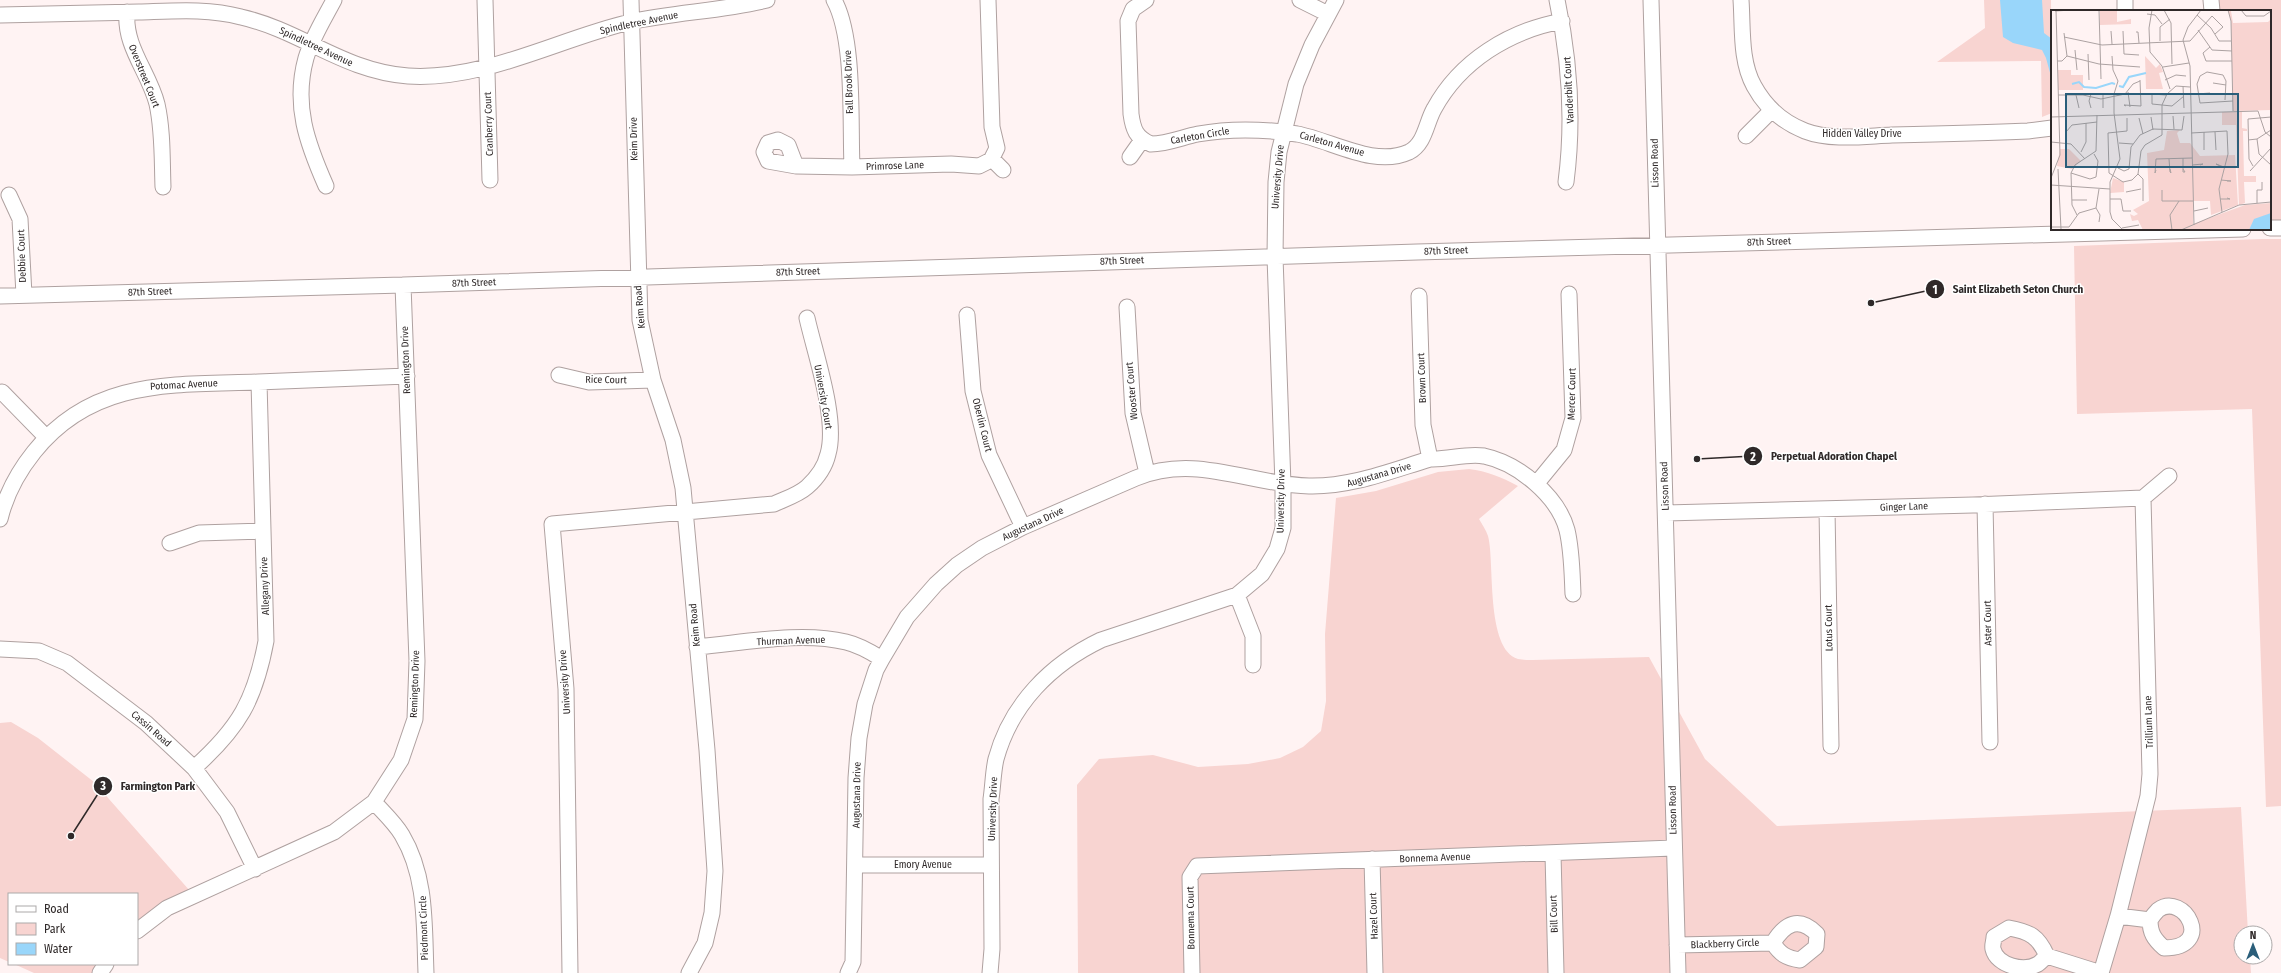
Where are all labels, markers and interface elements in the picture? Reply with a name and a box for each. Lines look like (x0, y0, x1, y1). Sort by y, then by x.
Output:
street label: Spindletree Avenue (599, 9, 679, 37)
inset map (2051, 10, 2271, 230)
street label: Spindletree Avenue (277, 25, 355, 69)
street label: Overstreet Court (126, 43, 162, 110)
street label: Fall Brook Drive (842, 50, 856, 114)
street label: Vanderbilt Court (1561, 56, 1577, 124)
street label: Cranberry Court (482, 91, 496, 156)
street label: Keim Drive (628, 117, 640, 161)
street label: Carleton Circle (1170, 125, 1230, 147)
street label: Hidden Valley Drive (1822, 128, 1902, 140)
street label: Carleton Avenue (1298, 129, 1366, 159)
street label: Lisson Road (1649, 138, 1661, 188)
street label: University Drive (1269, 144, 1287, 210)
street label: Primrose Lane (866, 159, 924, 173)
street label: Debbie Court (15, 228, 29, 283)
street label: 87th Street (1747, 235, 1792, 249)
street label: 87th Street (1424, 244, 1469, 258)
street label: 87th Street (1100, 254, 1145, 268)
street label: 87th Street (776, 265, 821, 279)
street label: 87th Street (452, 276, 497, 290)
callout: Saint Elizabeth Seton Church (1925, 278, 2091, 301)
text: 1 (1932, 283, 1938, 297)
text: Saint Elizabeth Seton Church (1953, 283, 2084, 296)
street label: 87th Street (128, 285, 173, 299)
street label: Keim Road (632, 285, 648, 329)
street label: Remington Drive (399, 326, 413, 394)
street label: Brown Court (1415, 352, 1429, 403)
street label: Wooster Court (1123, 361, 1141, 421)
street label: University Court (811, 364, 835, 431)
street label: Mercer Court (1566, 367, 1578, 420)
street label: Rice Court (585, 374, 628, 386)
street label: Potomac Avenue (150, 377, 218, 393)
street label: Oberlin Court (970, 397, 995, 454)
callout: Perpetual Adoration Chapel (1743, 445, 1905, 468)
text: 2 (1749, 450, 1756, 464)
text: Perpetual Adoration Chapel (1771, 450, 1898, 463)
street label: Augustana Drive (1345, 460, 1413, 490)
street label: Lisson Road (1658, 461, 1672, 511)
street label: University Drive (1274, 469, 1288, 533)
street label: Ginger Lane (1880, 500, 1928, 514)
street label: Augustana Drive (1000, 505, 1066, 543)
street label: Allegany Drive (258, 557, 272, 615)
street label: Aster Court (1982, 599, 1994, 646)
street label: Keim Road (687, 603, 703, 647)
street label: Lotus Court (1823, 604, 1835, 651)
street label: Thurman Avenue (756, 634, 826, 648)
street label: University Drive (557, 649, 573, 715)
street label: Remington Drive (408, 650, 422, 718)
street label: Trillium Lane (2142, 695, 2156, 749)
street label: Cassin Road (129, 708, 173, 750)
street label: Augustana Drive (850, 762, 864, 828)
callout: Farmington Park (93, 775, 203, 798)
street label: University Drive (986, 777, 1000, 841)
text: 3 (99, 779, 106, 793)
text: Farmington Park (121, 780, 196, 793)
street label: Lisson Road (1667, 785, 1679, 835)
street label: Bonnema Avenue (1399, 851, 1471, 865)
street label: Emory Avenue (894, 859, 952, 871)
street label: Bonnema Court (1184, 886, 1198, 950)
street label: Hazel Court (1367, 892, 1381, 940)
legend (8, 893, 138, 965)
street label: Bill Court (1547, 894, 1561, 933)
street label: Piedmont Circle (417, 895, 431, 960)
text: Road (44, 902, 69, 916)
text: Park (44, 922, 66, 936)
north arrow (2233, 925, 2273, 965)
text: N (2250, 929, 2256, 942)
street label: Blackberry Circle (1691, 937, 1760, 951)
text: Water (44, 942, 73, 956)

